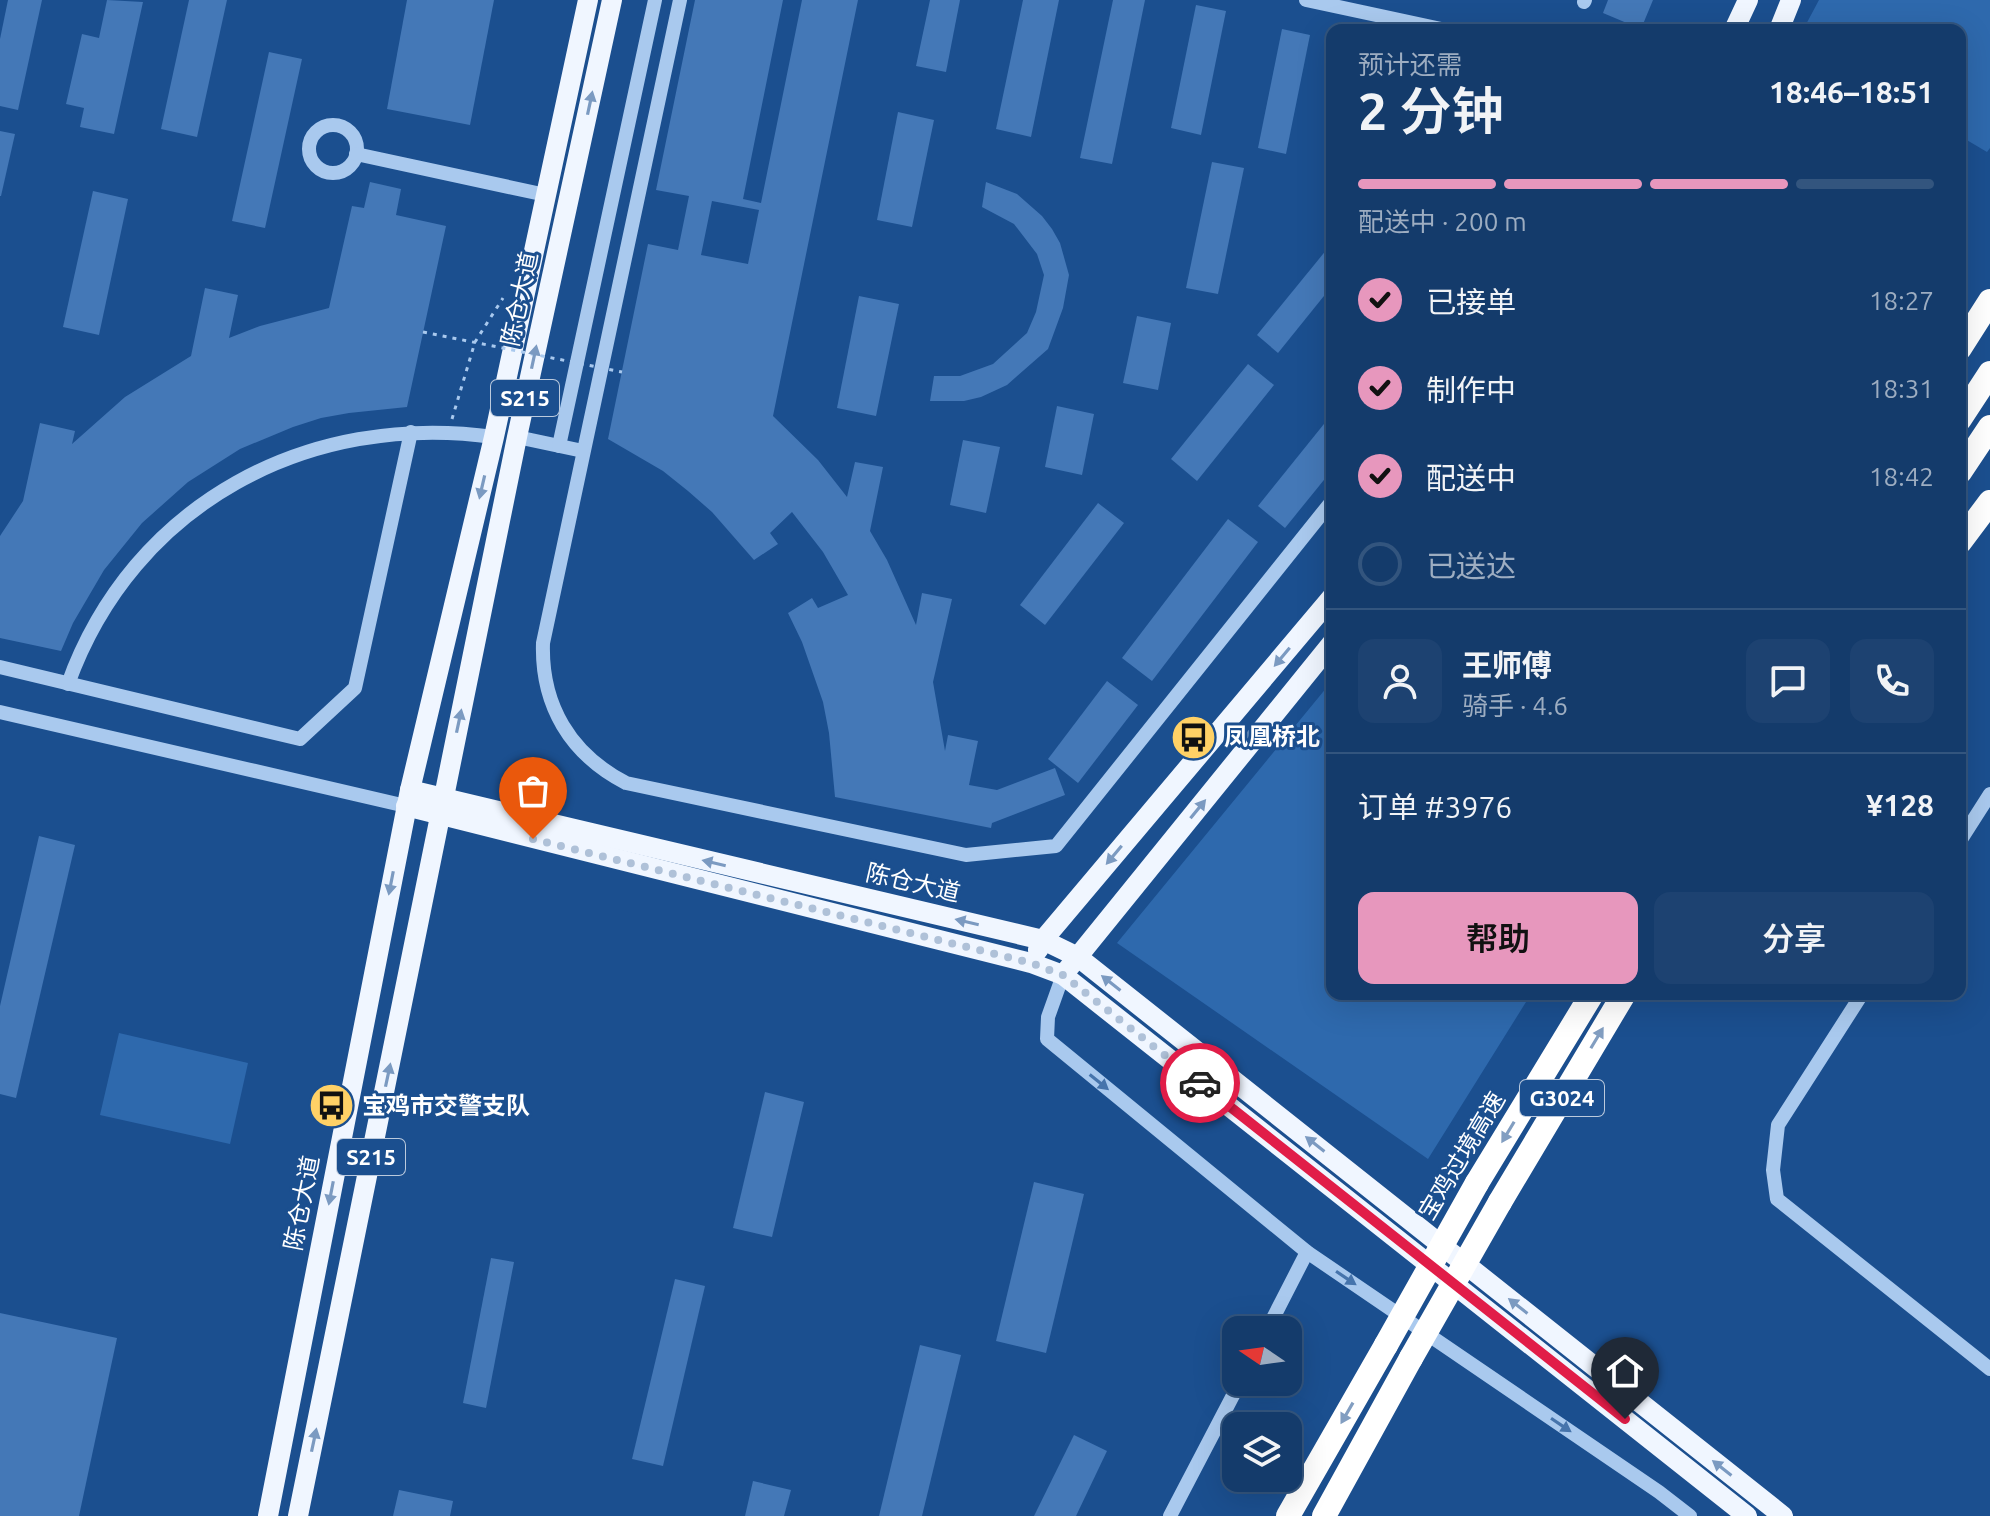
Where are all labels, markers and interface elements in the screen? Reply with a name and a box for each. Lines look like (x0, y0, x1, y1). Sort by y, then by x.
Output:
text: 预计还需 (1358, 50, 1462, 79)
text: 18:46–18:51 (1769, 75, 1934, 109)
text: 2 分钟 (1358, 82, 1504, 140)
one-way arrow (584, 90, 596, 115)
text: 配送中 · 200 m (1358, 207, 1527, 236)
street label: 陈仓大道 (496, 249, 543, 349)
icon: check (1358, 278, 1402, 322)
text: 已接单 (1426, 285, 1516, 319)
text: 18:27 (1869, 286, 1934, 315)
one-way arrow (528, 344, 541, 369)
icon: check (1358, 366, 1402, 410)
text: 制作中 (1426, 373, 1516, 407)
text: 18:31 (1869, 374, 1934, 403)
road number: S215 (491, 380, 559, 416)
icon: check (1358, 454, 1402, 498)
text: 配送中 (1426, 461, 1516, 495)
text: 18:42 (1869, 462, 1934, 491)
one-way arrow (475, 474, 488, 499)
text: 已送达 (1426, 549, 1516, 583)
button: person (1358, 639, 1442, 723)
button: chat (1746, 639, 1830, 723)
button: phone (1850, 639, 1934, 723)
one-way arrow (1274, 646, 1291, 666)
text: 王师傅 (1462, 648, 1552, 682)
text: 骑手 · 4.6 (1462, 691, 1568, 720)
one-way arrow (453, 708, 466, 733)
bus stop icon: 凤凰桥北 (1169, 713, 1217, 761)
place label: 凤凰桥北 (1224, 723, 1320, 750)
pin (499, 757, 567, 839)
icon: bag (511, 769, 555, 813)
text: ¥128 (1866, 788, 1934, 822)
text: 订单 #3976 (1358, 790, 1512, 824)
one-way arrow (1189, 799, 1205, 819)
one-way arrow (1106, 845, 1123, 865)
one-way arrow (701, 856, 726, 869)
street label: 陈仓大道 (863, 859, 963, 906)
one-way arrow (384, 871, 396, 896)
button: 帮助 (1358, 892, 1638, 984)
button: 分享 (1654, 892, 1934, 984)
one-way arrow (955, 915, 980, 928)
one-way arrow (1101, 975, 1121, 992)
one-way arrow (1590, 1027, 1604, 1049)
courier (1160, 1043, 1240, 1123)
icon: car (1178, 1061, 1222, 1105)
one-way arrow (382, 1062, 395, 1087)
one-way arrow (1089, 1073, 1110, 1090)
road number: G3024 (1520, 1080, 1604, 1116)
bus stop icon: 宝鸡市交警支队 (307, 1082, 355, 1130)
street label: 宝鸡过境高速 (1413, 1087, 1510, 1224)
place label: 宝鸡市交警支队 (362, 1092, 530, 1119)
one-way arrow (1501, 1121, 1515, 1143)
one-way arrow (1305, 1137, 1325, 1153)
road number: S215 (337, 1139, 405, 1175)
street label: 陈仓大道 (279, 1153, 324, 1253)
one-way arrow (324, 1181, 336, 1206)
one-way arrow (1336, 1270, 1357, 1285)
one-way arrow (1508, 1298, 1528, 1315)
north arrow (1222, 1316, 1302, 1396)
map controls (1222, 1316, 1302, 1492)
pin (1591, 1337, 1659, 1419)
icon: home (1603, 1349, 1647, 1393)
one-way arrow (1340, 1402, 1354, 1424)
button: layers (1222, 1412, 1302, 1492)
one-way arrow (1550, 1417, 1572, 1432)
one-way arrow (308, 1427, 320, 1452)
one-way arrow (1712, 1460, 1732, 1476)

